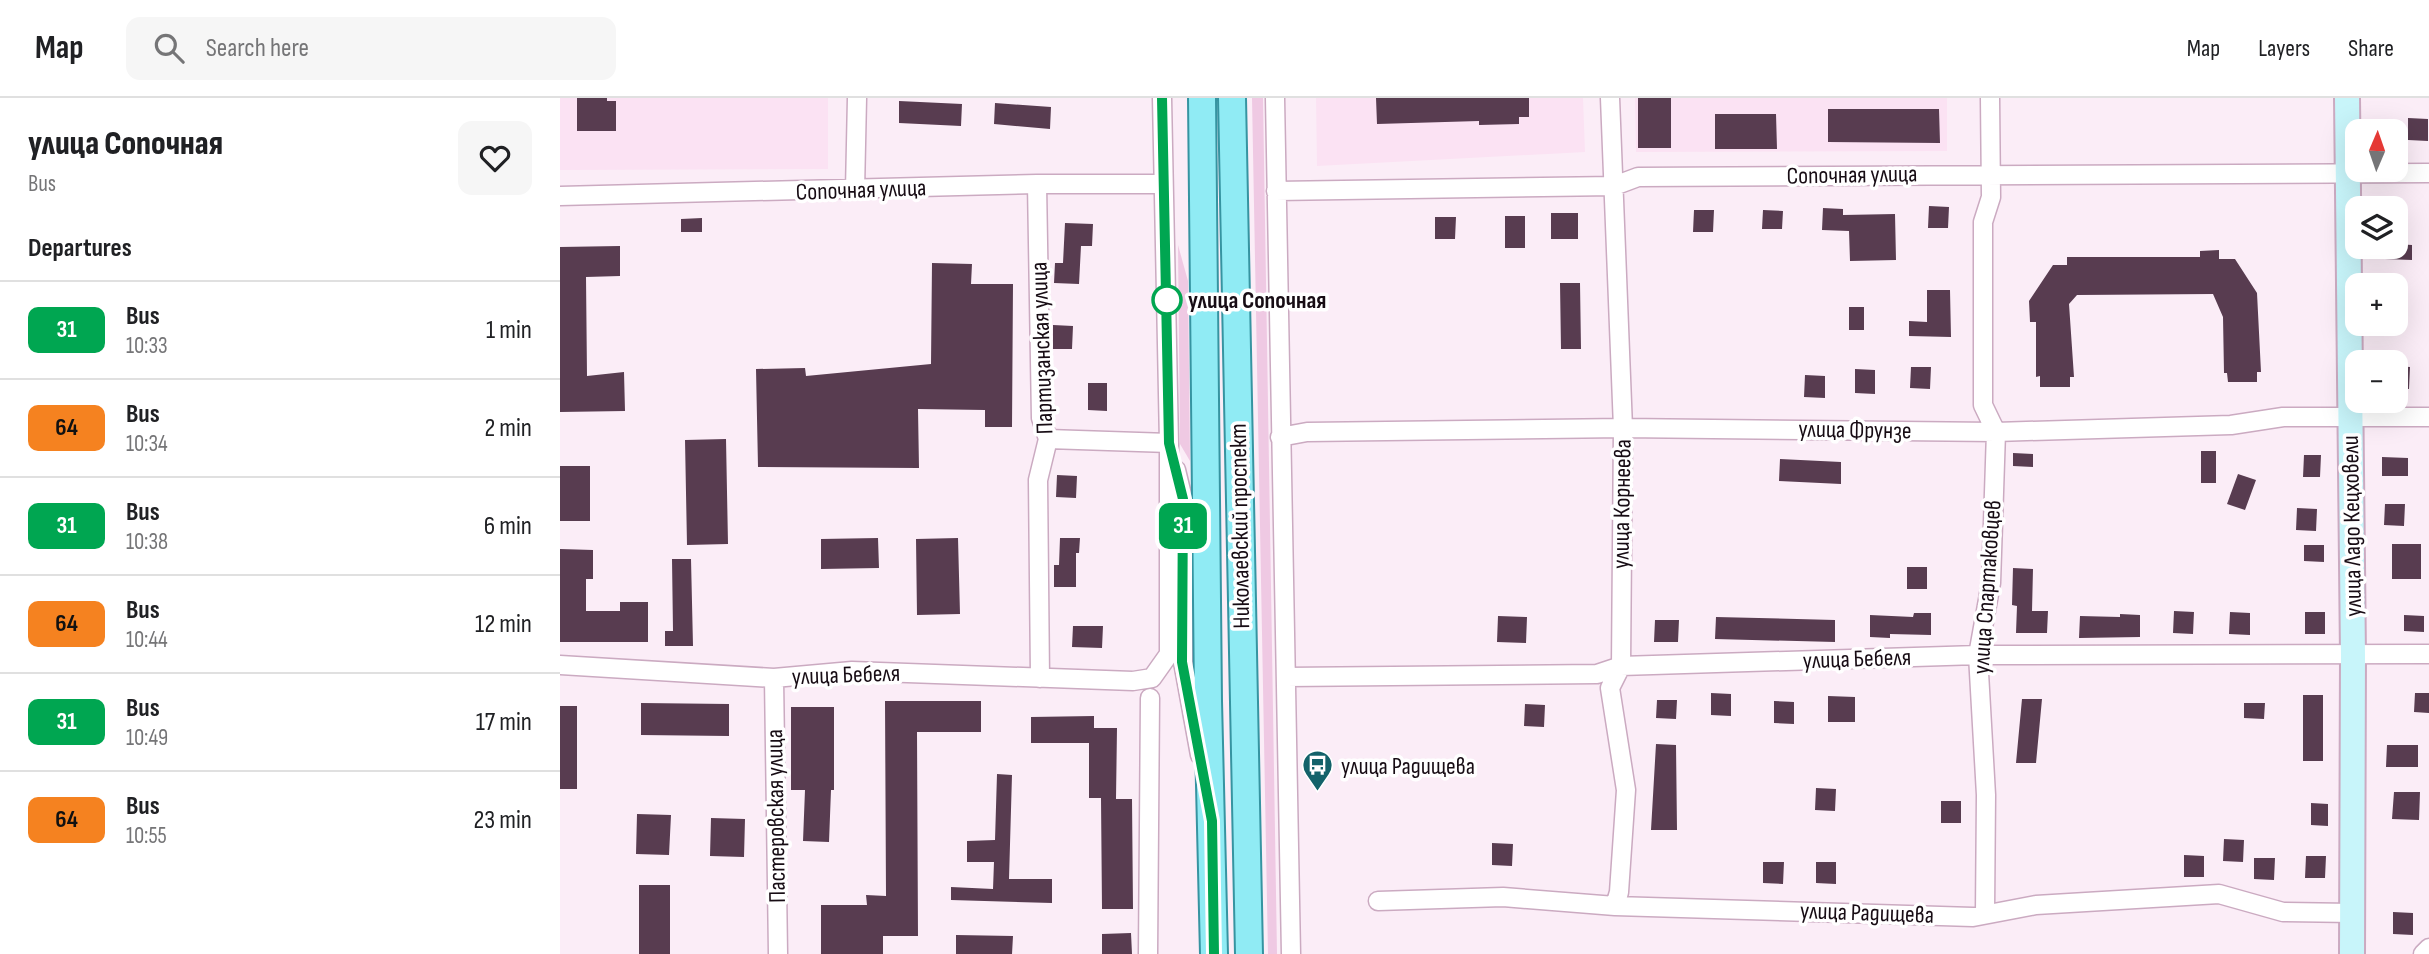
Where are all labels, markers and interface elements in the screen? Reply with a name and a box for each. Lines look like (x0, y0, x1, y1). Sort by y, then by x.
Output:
search box (126, 17, 616, 80)
text: Map (35, 28, 84, 68)
icon: search (150, 29, 188, 67)
text: Search here (206, 33, 309, 64)
text: Map (2187, 34, 2220, 63)
text: Layers (2258, 34, 2310, 63)
text: Share (2348, 34, 2394, 63)
north arrow (2345, 119, 2408, 182)
map controls (2345, 119, 2408, 413)
button: heart (458, 121, 532, 195)
text: улица Сопочная (28, 124, 223, 164)
street label: Сопочная улица (1786, 159, 1918, 191)
text: Bus (28, 170, 56, 198)
street label: Сопочная улица (795, 173, 927, 207)
button: layers (2345, 196, 2408, 259)
text: Departures (28, 233, 132, 264)
street label: Партизанская улица (1024, 261, 1060, 435)
button: + (2345, 273, 2408, 336)
marker: улица Сопочная (1152, 285, 1182, 315)
place label: улица Сопочная (1188, 286, 1326, 315)
text: Bus (126, 301, 160, 332)
text: 31 (56, 315, 77, 344)
text: 1 min (486, 315, 532, 346)
text: 10:33 (126, 332, 168, 360)
button: − (2345, 350, 2408, 413)
text: Bus (126, 399, 160, 430)
text: 64 (55, 413, 78, 442)
text: 2 min (484, 413, 532, 444)
street label: улица Фрунзе (1798, 415, 1912, 445)
street label: Николаевский проспект (1224, 423, 1256, 629)
text: 10:34 (126, 430, 168, 458)
street label: улица Ладо Кецховели (2336, 435, 2368, 617)
street label: улица Корнеева (1606, 439, 1638, 569)
text: Bus (126, 497, 160, 528)
street label: улица Спартаковцев (1966, 499, 2008, 675)
line badge: 31 (1152, 503, 1214, 549)
text: 31 (56, 511, 77, 540)
text: 6 min (484, 511, 532, 542)
text: 31 (1173, 511, 1193, 540)
text: 10:38 (126, 528, 168, 556)
text: Bus (126, 595, 160, 626)
text: 64 (55, 609, 78, 638)
text: 12 min (475, 609, 532, 640)
text: 10:44 (126, 626, 168, 654)
street label: улица Бебеля (1802, 643, 1912, 675)
street label: улица Бебеля (791, 659, 901, 691)
text: Bus (126, 693, 160, 724)
text: 31 (56, 707, 77, 736)
text: 17 min (476, 707, 532, 738)
text: 10:49 (126, 724, 168, 752)
street label: Пастеровская улица (760, 729, 792, 903)
bus stop icon: улица Радищева (1301, 749, 1335, 793)
place label: улица Радищева (1341, 752, 1475, 781)
text: Bus (126, 791, 160, 822)
text: 64 (55, 805, 78, 834)
text: 23 min (474, 805, 532, 836)
text: 10:55 (126, 822, 167, 850)
street label: улица Радищева (1800, 896, 1934, 930)

